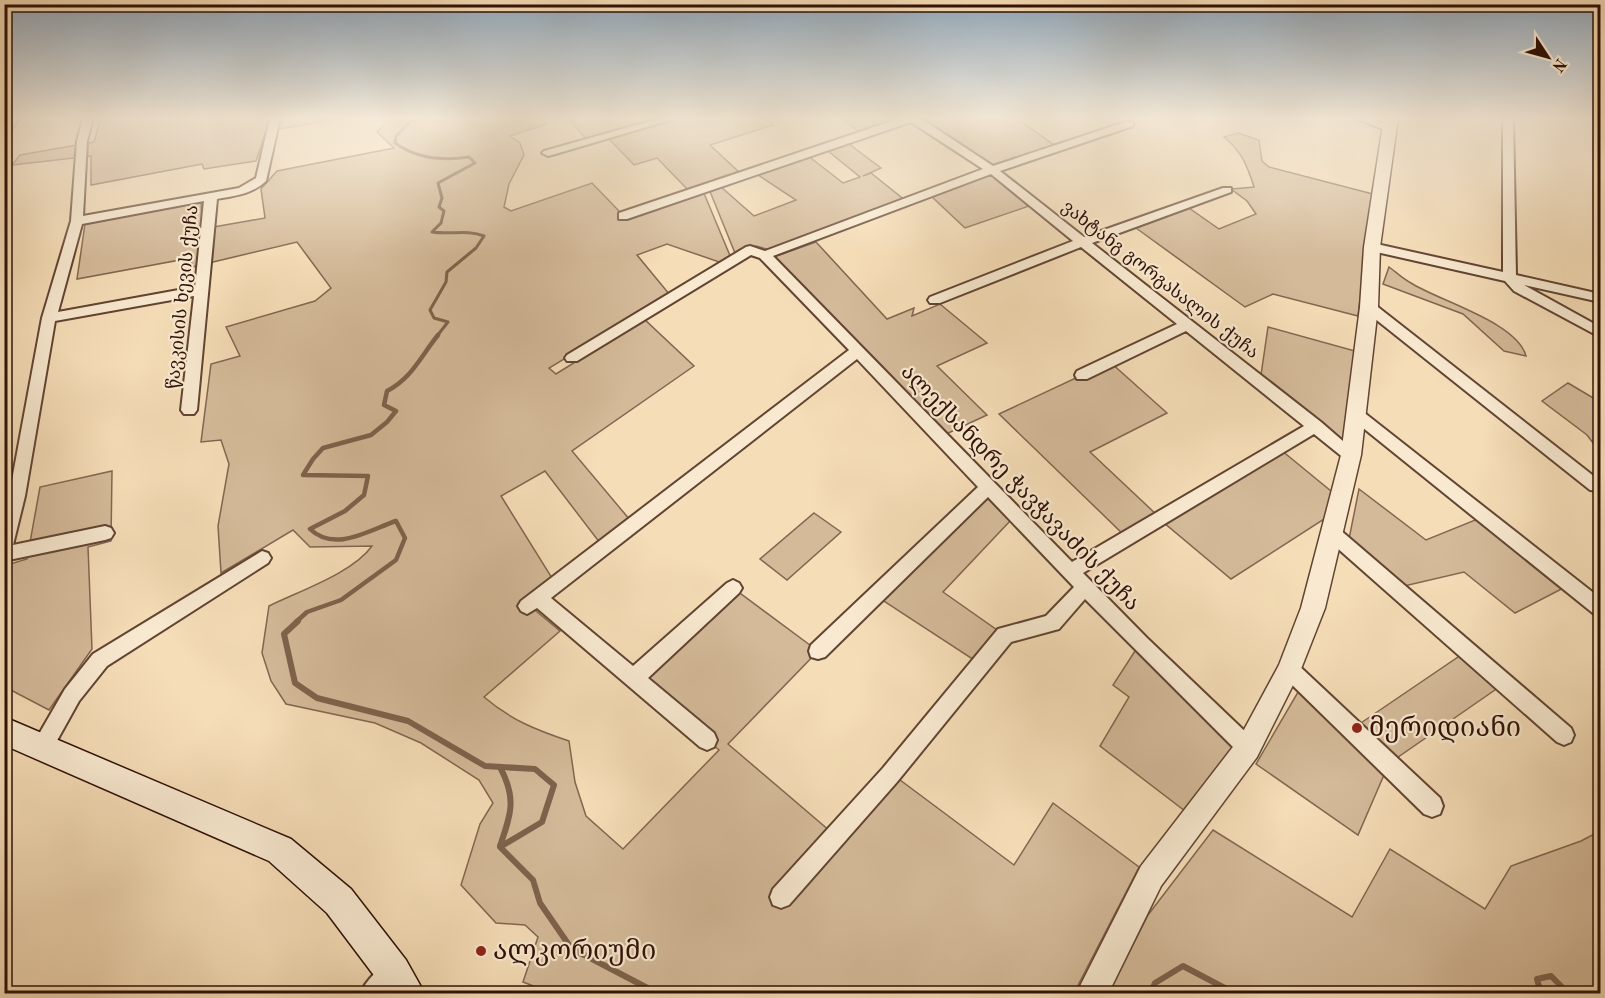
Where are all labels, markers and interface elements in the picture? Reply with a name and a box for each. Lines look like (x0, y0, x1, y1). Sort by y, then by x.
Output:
north arrow (1518, 27, 1578, 87)
text: N (1548, 55, 1569, 75)
street label: ვახტანგ გორგასალის ქუჩა (1058, 197, 1262, 363)
street label: წავკისის ხევის ქუჩა (164, 204, 203, 390)
street label: ალექსანდრე ჭავჭავაძის ქუჩა (896, 360, 1144, 616)
place label: მერიდიანი (1369, 714, 1521, 743)
marker: მერიდიანი (1350, 721, 1364, 735)
place label: ალკორიუმი (493, 938, 656, 966)
marker: ალკორიუმი (474, 944, 488, 958)

